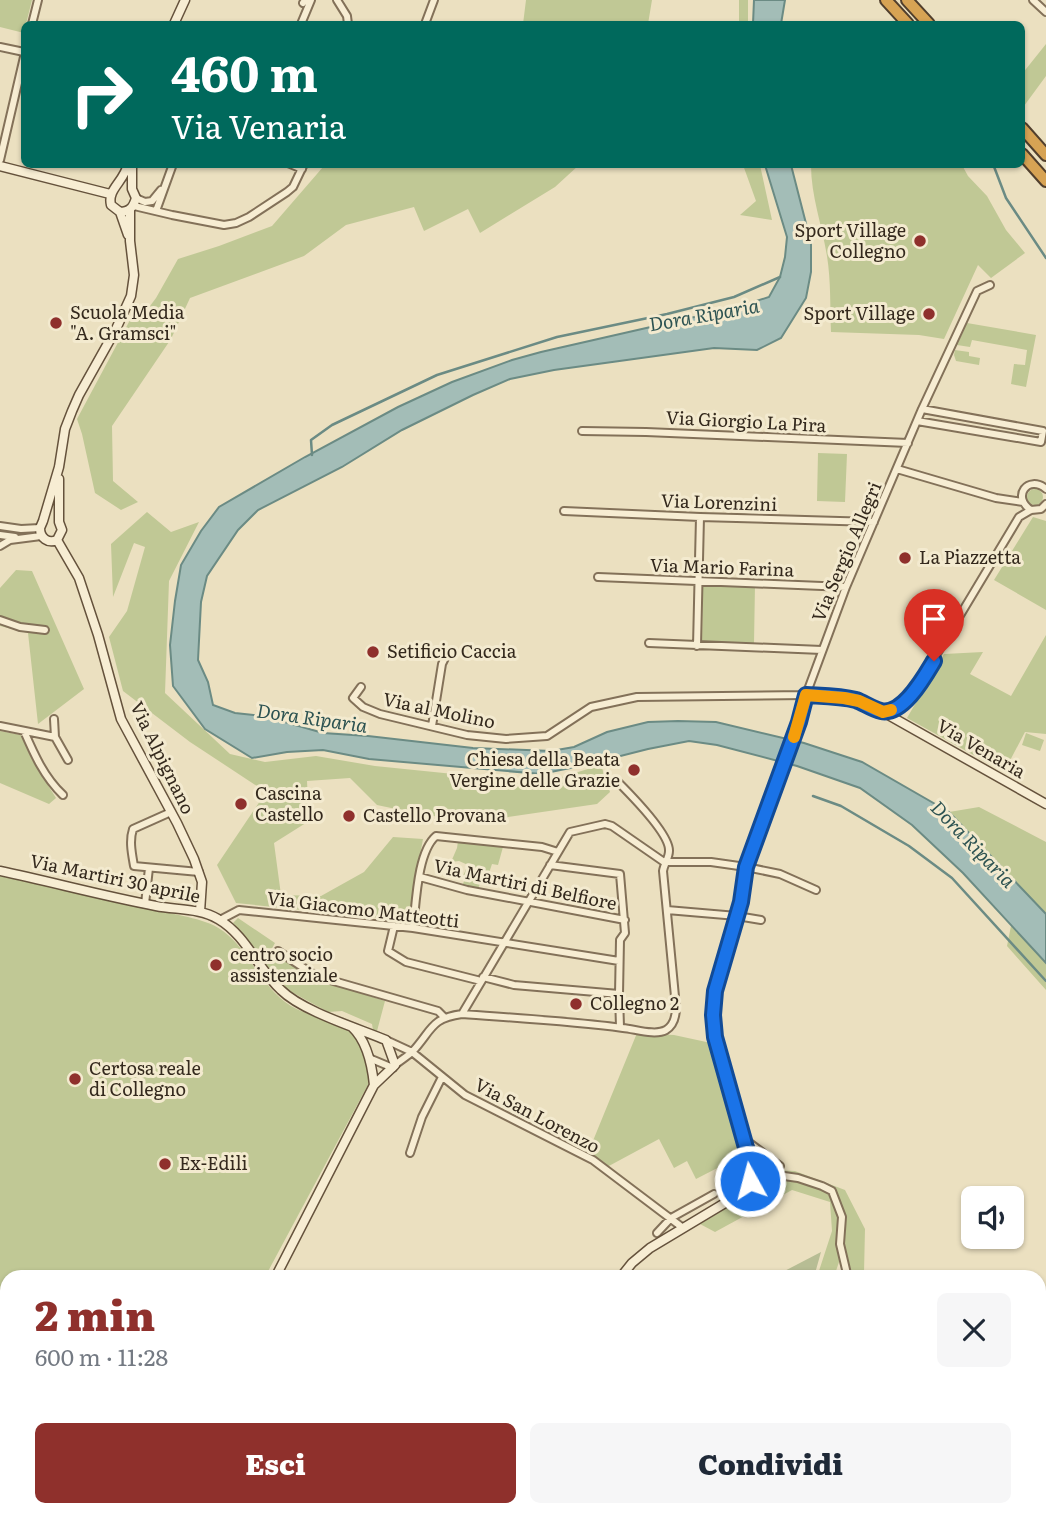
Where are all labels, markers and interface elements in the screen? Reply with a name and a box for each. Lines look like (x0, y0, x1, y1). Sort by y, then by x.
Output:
text: 460 m (171, 34, 318, 107)
icon: right (56, 49, 147, 140)
text: Via Venaria (171, 101, 346, 149)
place label: Sport Village Collegno (795, 216, 906, 264)
marker: Sport Village Collegno (912, 233, 928, 249)
water label: Dora Riparia (646, 291, 761, 337)
place label: Scuola Media "A. Gramsci" (70, 298, 185, 346)
place label: Sport Village (804, 299, 915, 326)
marker: Sport Village (921, 306, 937, 322)
marker: Scuola Media "A. Gramsci" (48, 315, 64, 331)
street label: Via Giorgio La Pira (665, 403, 827, 438)
street label: Via Sergio Allegri (804, 477, 887, 626)
street label: Via Lorenzini (660, 486, 778, 517)
place label: La Piazzetta (919, 543, 1021, 570)
street label: Via Mario Farina (650, 550, 795, 583)
marker: La Piazzetta (897, 550, 913, 566)
pin (904, 589, 964, 661)
icon: arrive (915, 600, 953, 638)
place label: Setificio Caccia (387, 637, 517, 664)
marker: Setificio Caccia (365, 644, 381, 660)
street label: Via al Molino (381, 684, 498, 735)
water label: Dora Riparia (255, 695, 369, 739)
street label: Via Alpignano (124, 696, 202, 818)
street label: Via Venaria (932, 711, 1031, 784)
place label: Chiesa della Beata Vergine delle Grazie (449, 745, 620, 793)
marker: Chiesa della Beata Vergine delle Grazie (626, 762, 642, 778)
place label: Cascina Castello (255, 779, 324, 827)
water label: Dora Riparia (925, 793, 1023, 893)
marker: Cascina Castello (233, 796, 249, 812)
place label: Castello Provana (363, 801, 506, 828)
marker: Castello Provana (341, 808, 357, 824)
street label: Via Martiri 30 aprile (28, 846, 203, 909)
street label: Via Martiri di Belfiore (431, 851, 619, 916)
street label: Via Giacomo Matteotti (265, 883, 461, 934)
place label: centro socio assistenziale (230, 940, 338, 988)
marker: centro socio assistenziale (208, 957, 224, 973)
place label: Collegno 2 (590, 989, 679, 1016)
marker: Collegno 2 (568, 996, 584, 1012)
place label: Certosa reale di Collegno (89, 1054, 201, 1102)
street label: Via San Lorenzo (470, 1070, 605, 1159)
marker: Certosa reale di Collegno (67, 1071, 83, 1087)
position arrow (713, 1144, 787, 1218)
place label: Ex-Edili (179, 1149, 248, 1176)
marker: Ex-Edili (157, 1156, 173, 1172)
map controls (961, 1186, 1024, 1249)
button: sound (961, 1186, 1024, 1249)
text: 2 min (35, 1282, 155, 1344)
button: close (937, 1293, 1011, 1367)
text: 600 m · 11:28 (35, 1339, 168, 1373)
button: Esci (35, 1423, 516, 1503)
button: Condividi (530, 1423, 1011, 1503)

